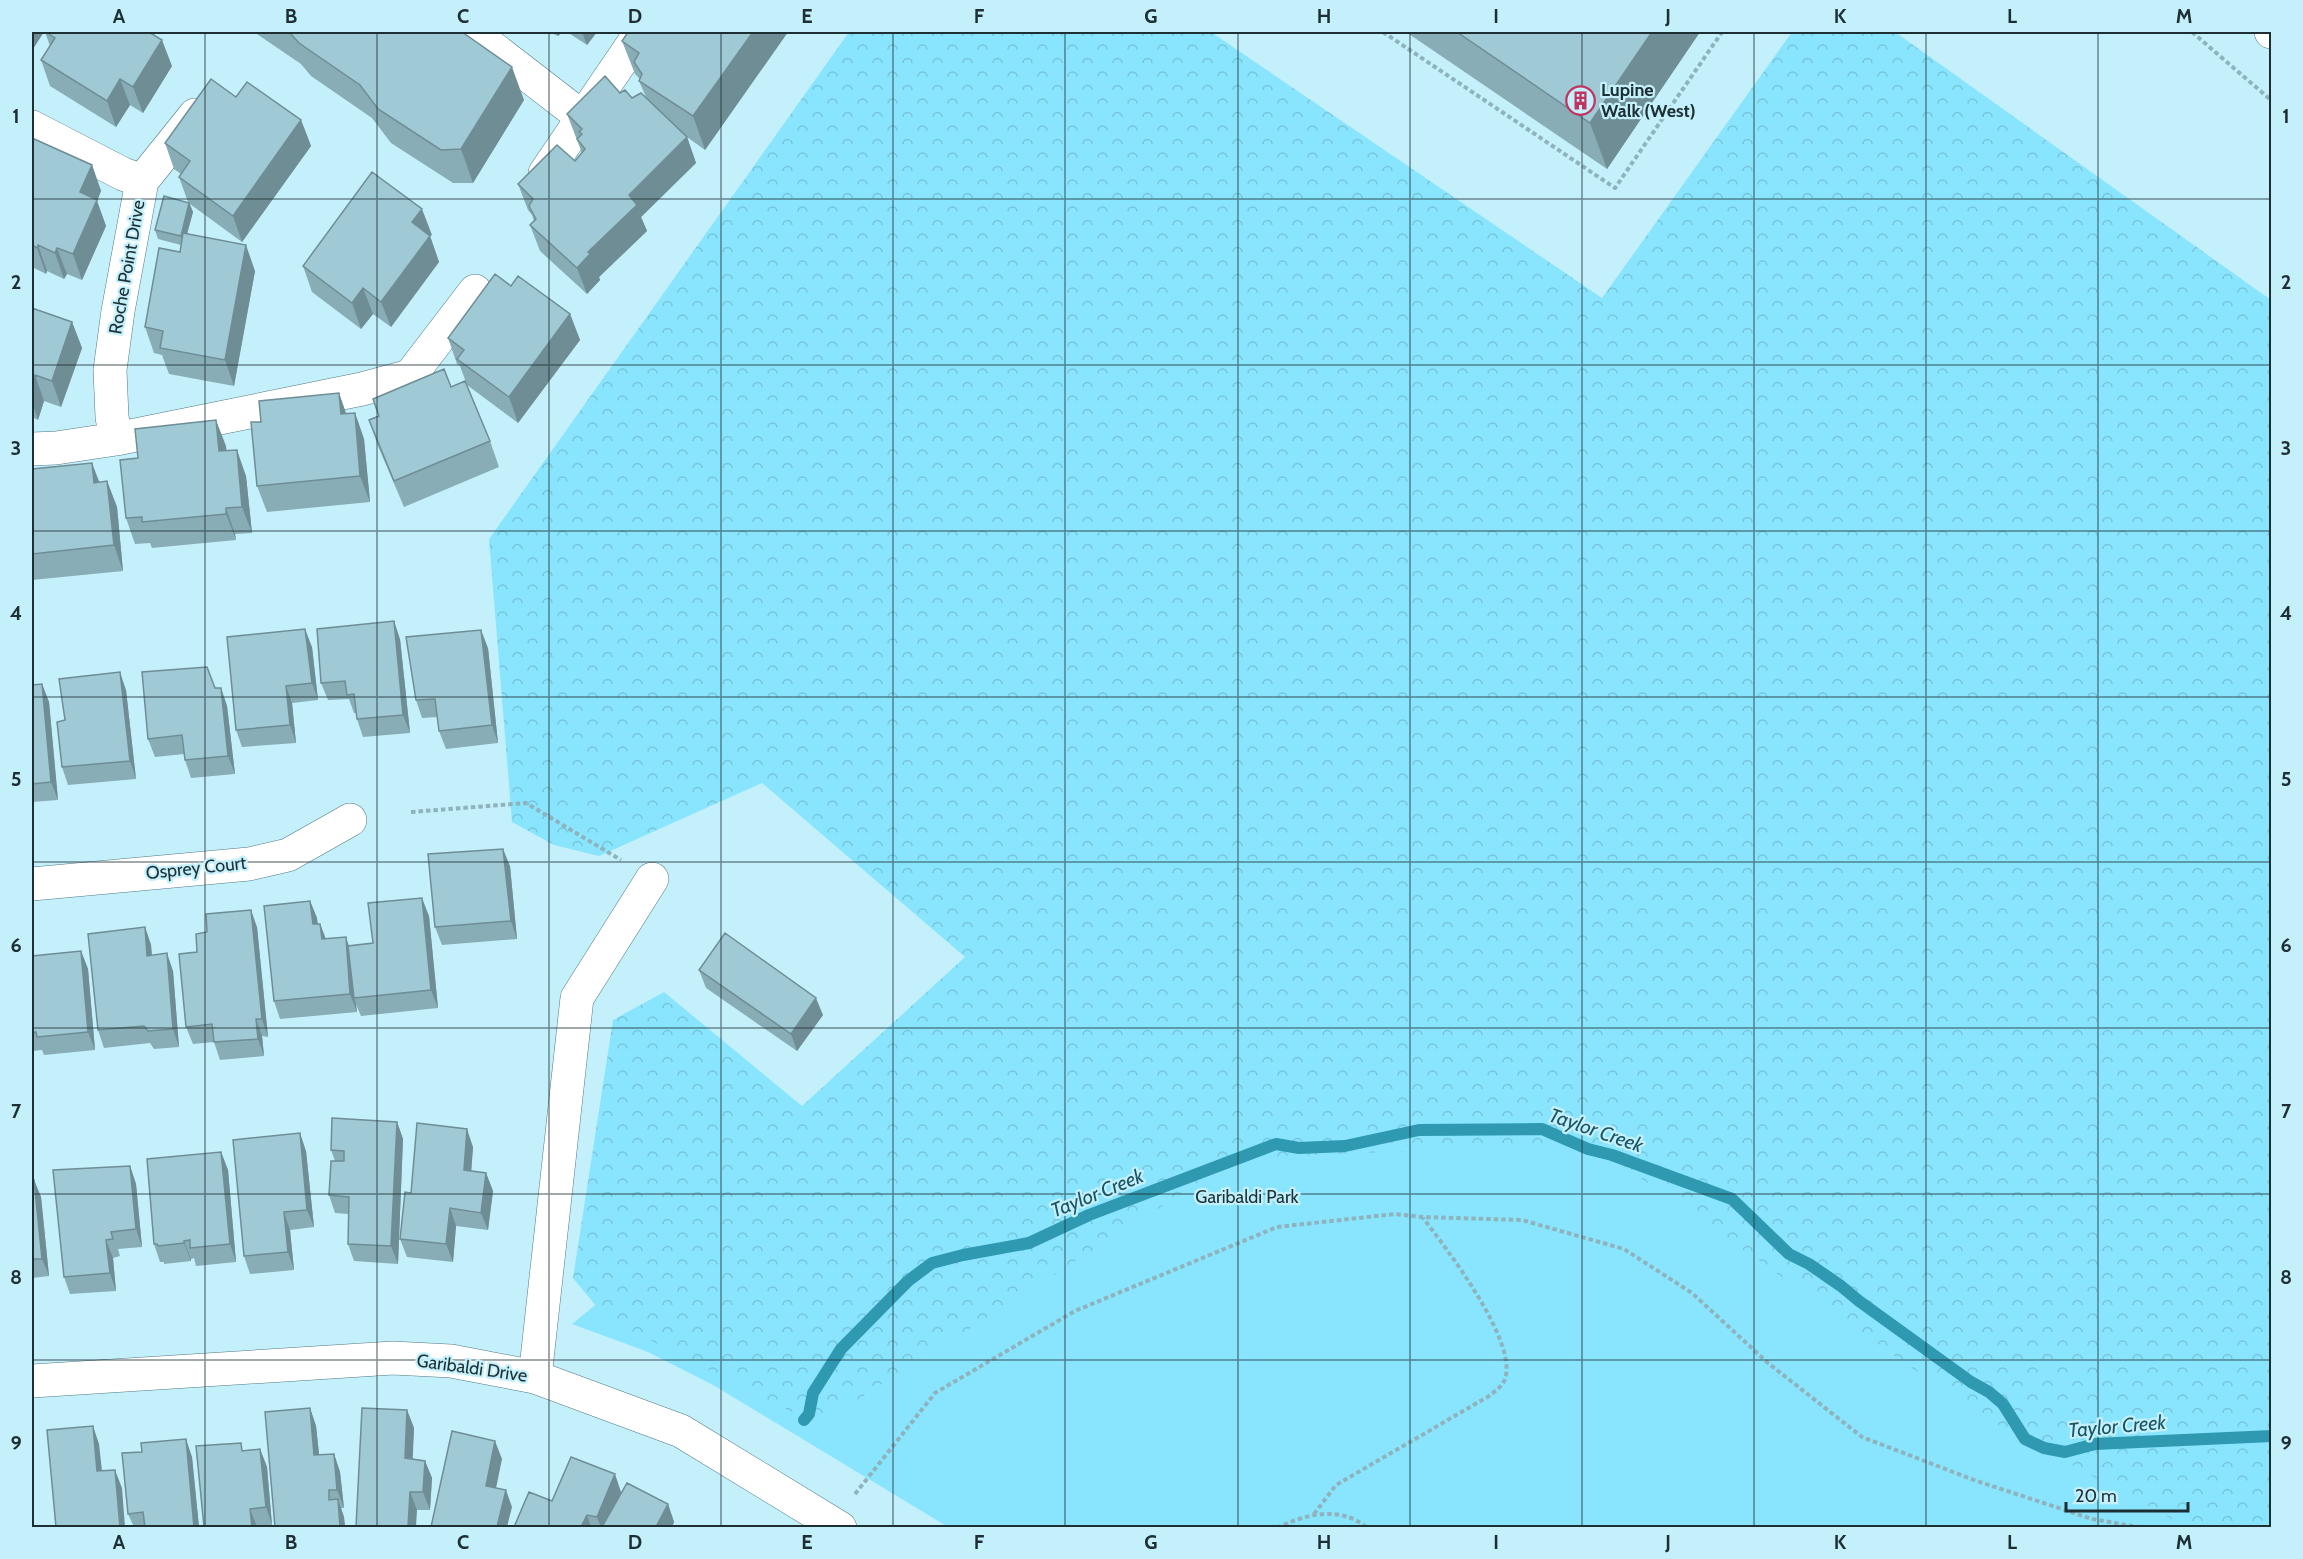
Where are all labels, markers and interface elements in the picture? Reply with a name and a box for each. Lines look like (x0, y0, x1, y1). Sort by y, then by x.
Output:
text: A (113, 4, 126, 28)
text: B (285, 4, 297, 28)
text: C (457, 4, 469, 28)
text: D (628, 4, 642, 28)
text: E (801, 4, 813, 28)
text: F (974, 4, 985, 28)
text: G (1144, 4, 1158, 28)
text: H (1317, 4, 1331, 28)
text: I (1493, 4, 1499, 28)
text: J (1664, 4, 1671, 28)
text: K (1834, 4, 1847, 28)
text: L (2007, 4, 2017, 28)
text: M (2176, 4, 2192, 28)
place label: Lupine Walk (West) (1601, 79, 1696, 122)
building icon: Lupine Walk (West) (1564, 84, 1596, 116)
text: 1 (12, 104, 20, 128)
text: 1 (2282, 104, 2290, 128)
street label: Roche Point Drive (104, 198, 150, 336)
text: 2 (11, 270, 21, 294)
text: 2 (2281, 270, 2291, 294)
text: 3 (11, 436, 21, 460)
text: 3 (2281, 436, 2291, 460)
text: 4 (10, 601, 22, 625)
text: 4 (2280, 601, 2292, 625)
text: 5 (11, 767, 21, 791)
text: 5 (2281, 767, 2291, 791)
street label: Osprey Court (145, 852, 247, 884)
text: 6 (10, 933, 22, 957)
text: 6 (2280, 933, 2292, 957)
text: 7 (11, 1099, 22, 1123)
text: 7 (2281, 1099, 2292, 1123)
water label: Taylor Creek (1546, 1103, 1648, 1158)
water label: Taylor Creek (1047, 1163, 1148, 1222)
park label: Garibaldi Park (1195, 1186, 1300, 1208)
text: 8 (10, 1265, 22, 1289)
text: 8 (2280, 1265, 2292, 1289)
street label: Garibaldi Drive (415, 1349, 529, 1387)
water label: Taylor Creek (2067, 1410, 2168, 1442)
text: 9 (10, 1431, 22, 1455)
text: 9 (2280, 1431, 2292, 1455)
scale bar (2066, 1475, 2188, 1513)
text: 20 m (2075, 1485, 2117, 1507)
text: A (113, 1530, 126, 1554)
text: B (285, 1530, 297, 1554)
text: C (457, 1530, 469, 1554)
text: D (628, 1530, 642, 1554)
text: E (801, 1530, 813, 1554)
text: F (974, 1530, 985, 1554)
text: G (1144, 1530, 1158, 1554)
text: H (1317, 1530, 1331, 1554)
text: I (1493, 1530, 1499, 1554)
text: J (1664, 1530, 1671, 1554)
text: K (1834, 1530, 1847, 1554)
text: L (2007, 1530, 2017, 1554)
text: M (2176, 1530, 2192, 1554)

